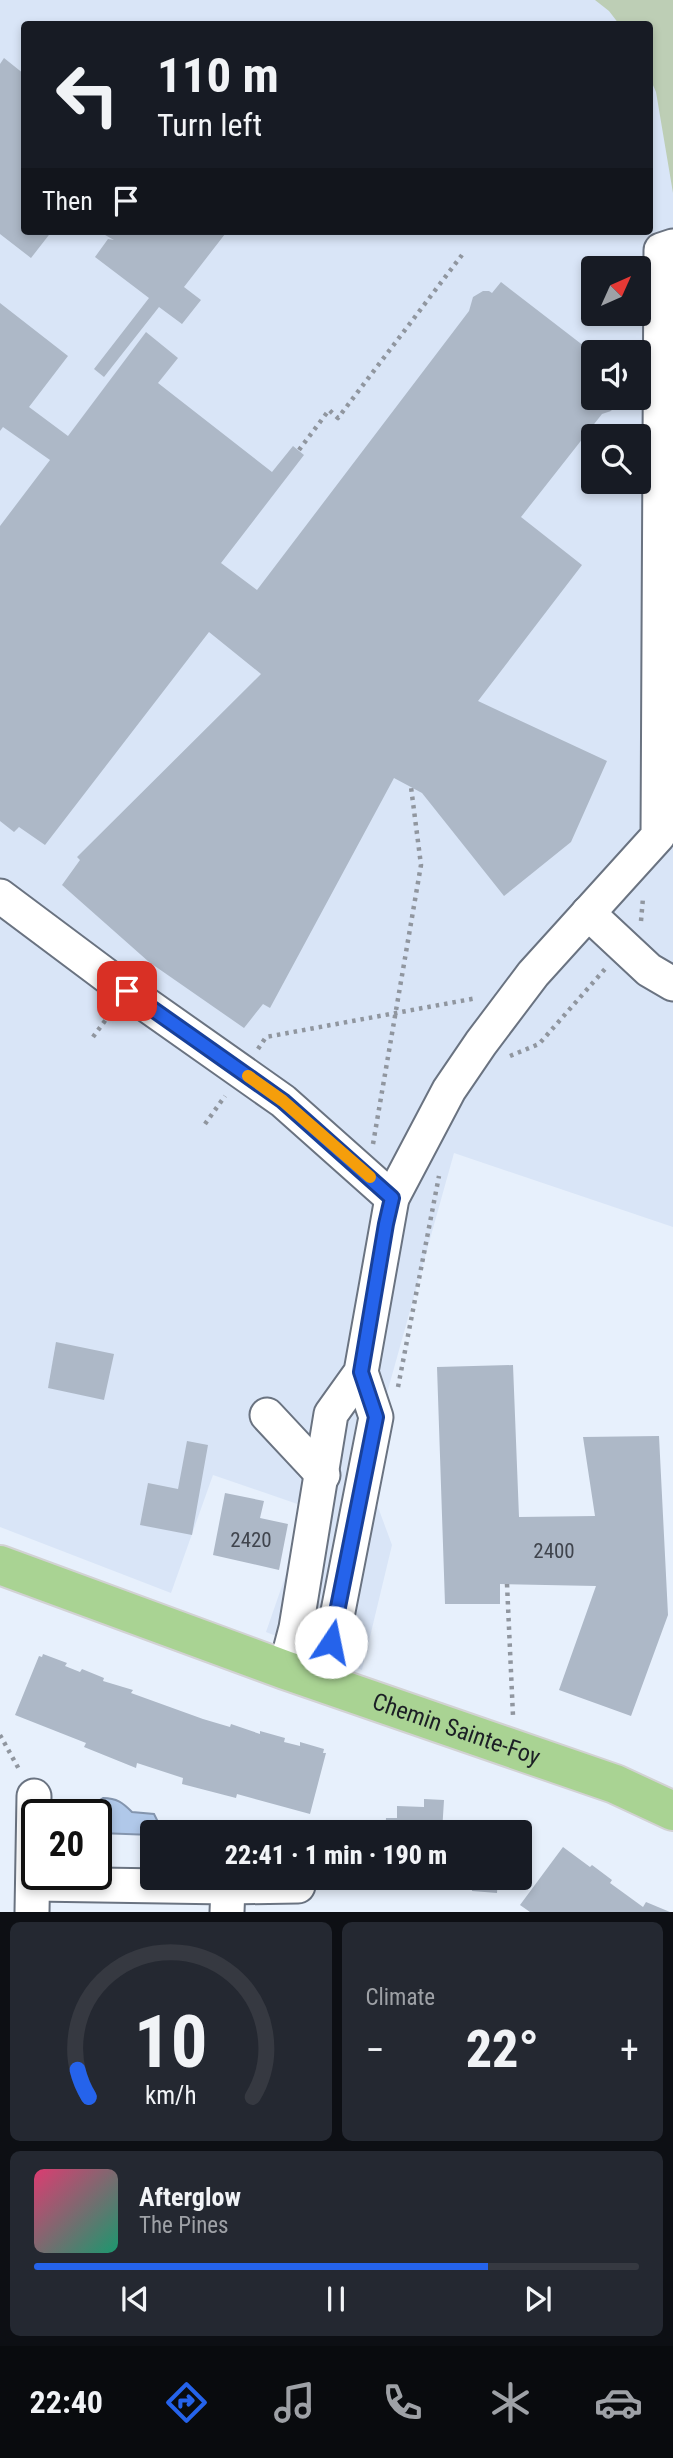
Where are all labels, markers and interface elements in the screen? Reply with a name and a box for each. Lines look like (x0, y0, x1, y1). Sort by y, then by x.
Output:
text: 110 m (157, 47, 279, 104)
icon: left (42, 49, 133, 140)
text: Turn left (157, 106, 262, 144)
icon: arrive (107, 182, 145, 220)
text: Then (42, 186, 93, 216)
north arrow (581, 256, 651, 326)
map controls (581, 256, 651, 494)
button: sound (581, 340, 651, 410)
button: search (581, 424, 651, 494)
pin (97, 961, 157, 1021)
icon: arrive (108, 972, 146, 1010)
house number: 2420 (230, 1528, 272, 1552)
house number: 2400 (533, 1539, 575, 1563)
position arrow (294, 1605, 368, 1679)
street label: Chemin Sainte-Foy (369, 1687, 544, 1771)
speed limit sign: 20 (21, 1799, 112, 1890)
text: 22:41 · 1 min · 190 m (225, 1840, 447, 1870)
text: Climate (366, 1984, 435, 2011)
text: 10 (134, 2000, 208, 2086)
text: 22° (466, 2019, 539, 2080)
text: − (366, 2028, 385, 2072)
text: + (620, 2028, 639, 2072)
text: km/h (145, 2081, 196, 2110)
text: Afterglow (139, 2182, 241, 2212)
text: The Pines (139, 2212, 229, 2239)
icon: previous (116, 2280, 154, 2318)
icon: pause (317, 2280, 355, 2318)
icon: next (519, 2280, 557, 2318)
icon: directions (162, 2378, 211, 2427)
icon: music (270, 2378, 319, 2427)
icon: phone (378, 2378, 427, 2427)
icon: climate (486, 2378, 535, 2427)
icon: car (594, 2378, 643, 2427)
text: 22:40 (30, 2383, 103, 2421)

